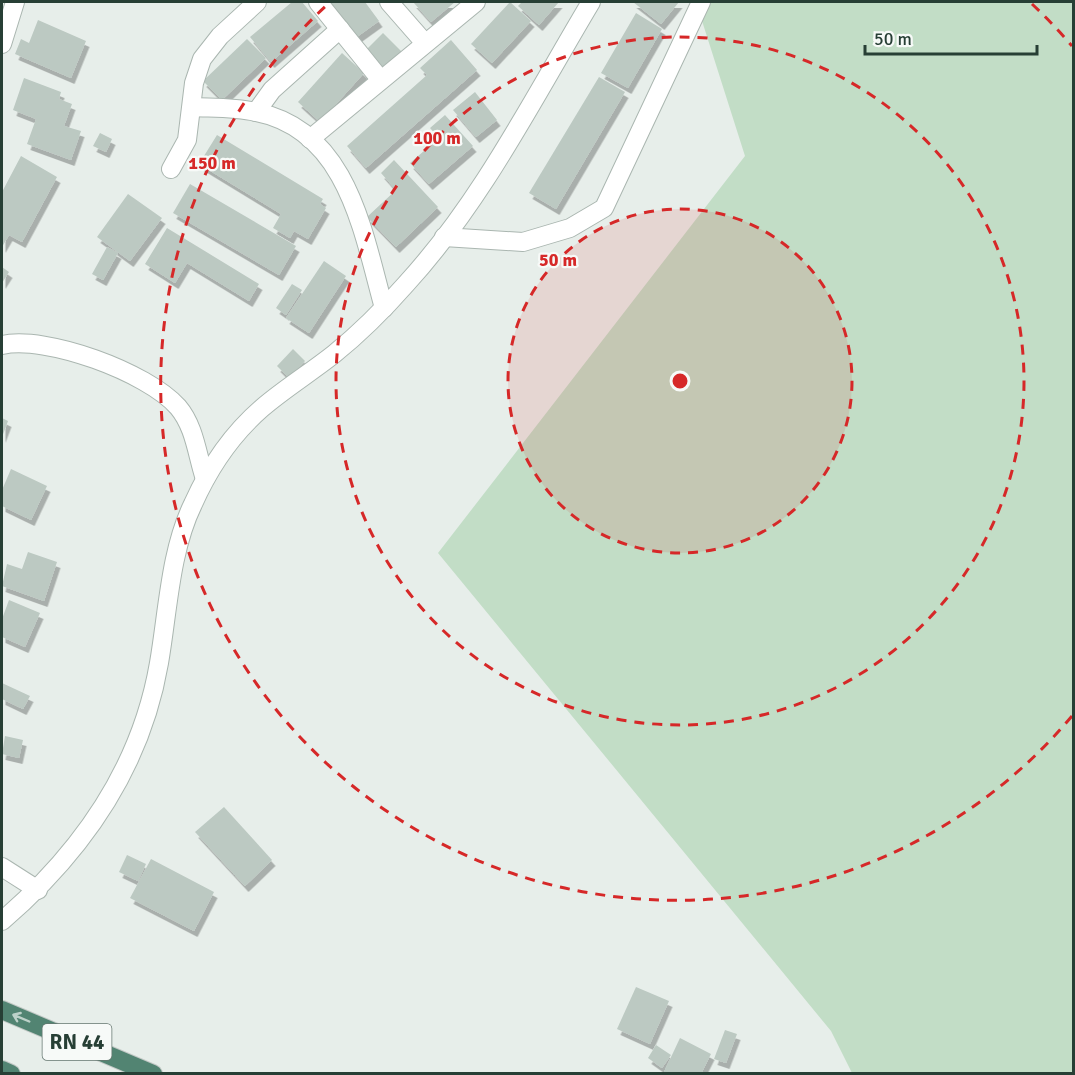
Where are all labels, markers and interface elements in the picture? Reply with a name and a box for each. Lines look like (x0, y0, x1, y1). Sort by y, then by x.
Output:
scale bar (865, 18, 1038, 56)
text: 50 m (874, 28, 912, 50)
text: 100 m (413, 127, 461, 149)
text: 150 m (188, 152, 236, 174)
text: 50 m (539, 249, 577, 271)
centre of rings (670, 371, 690, 391)
one-way arrow (12, 1012, 30, 1023)
road number: RN 44 (42, 1024, 112, 1060)

